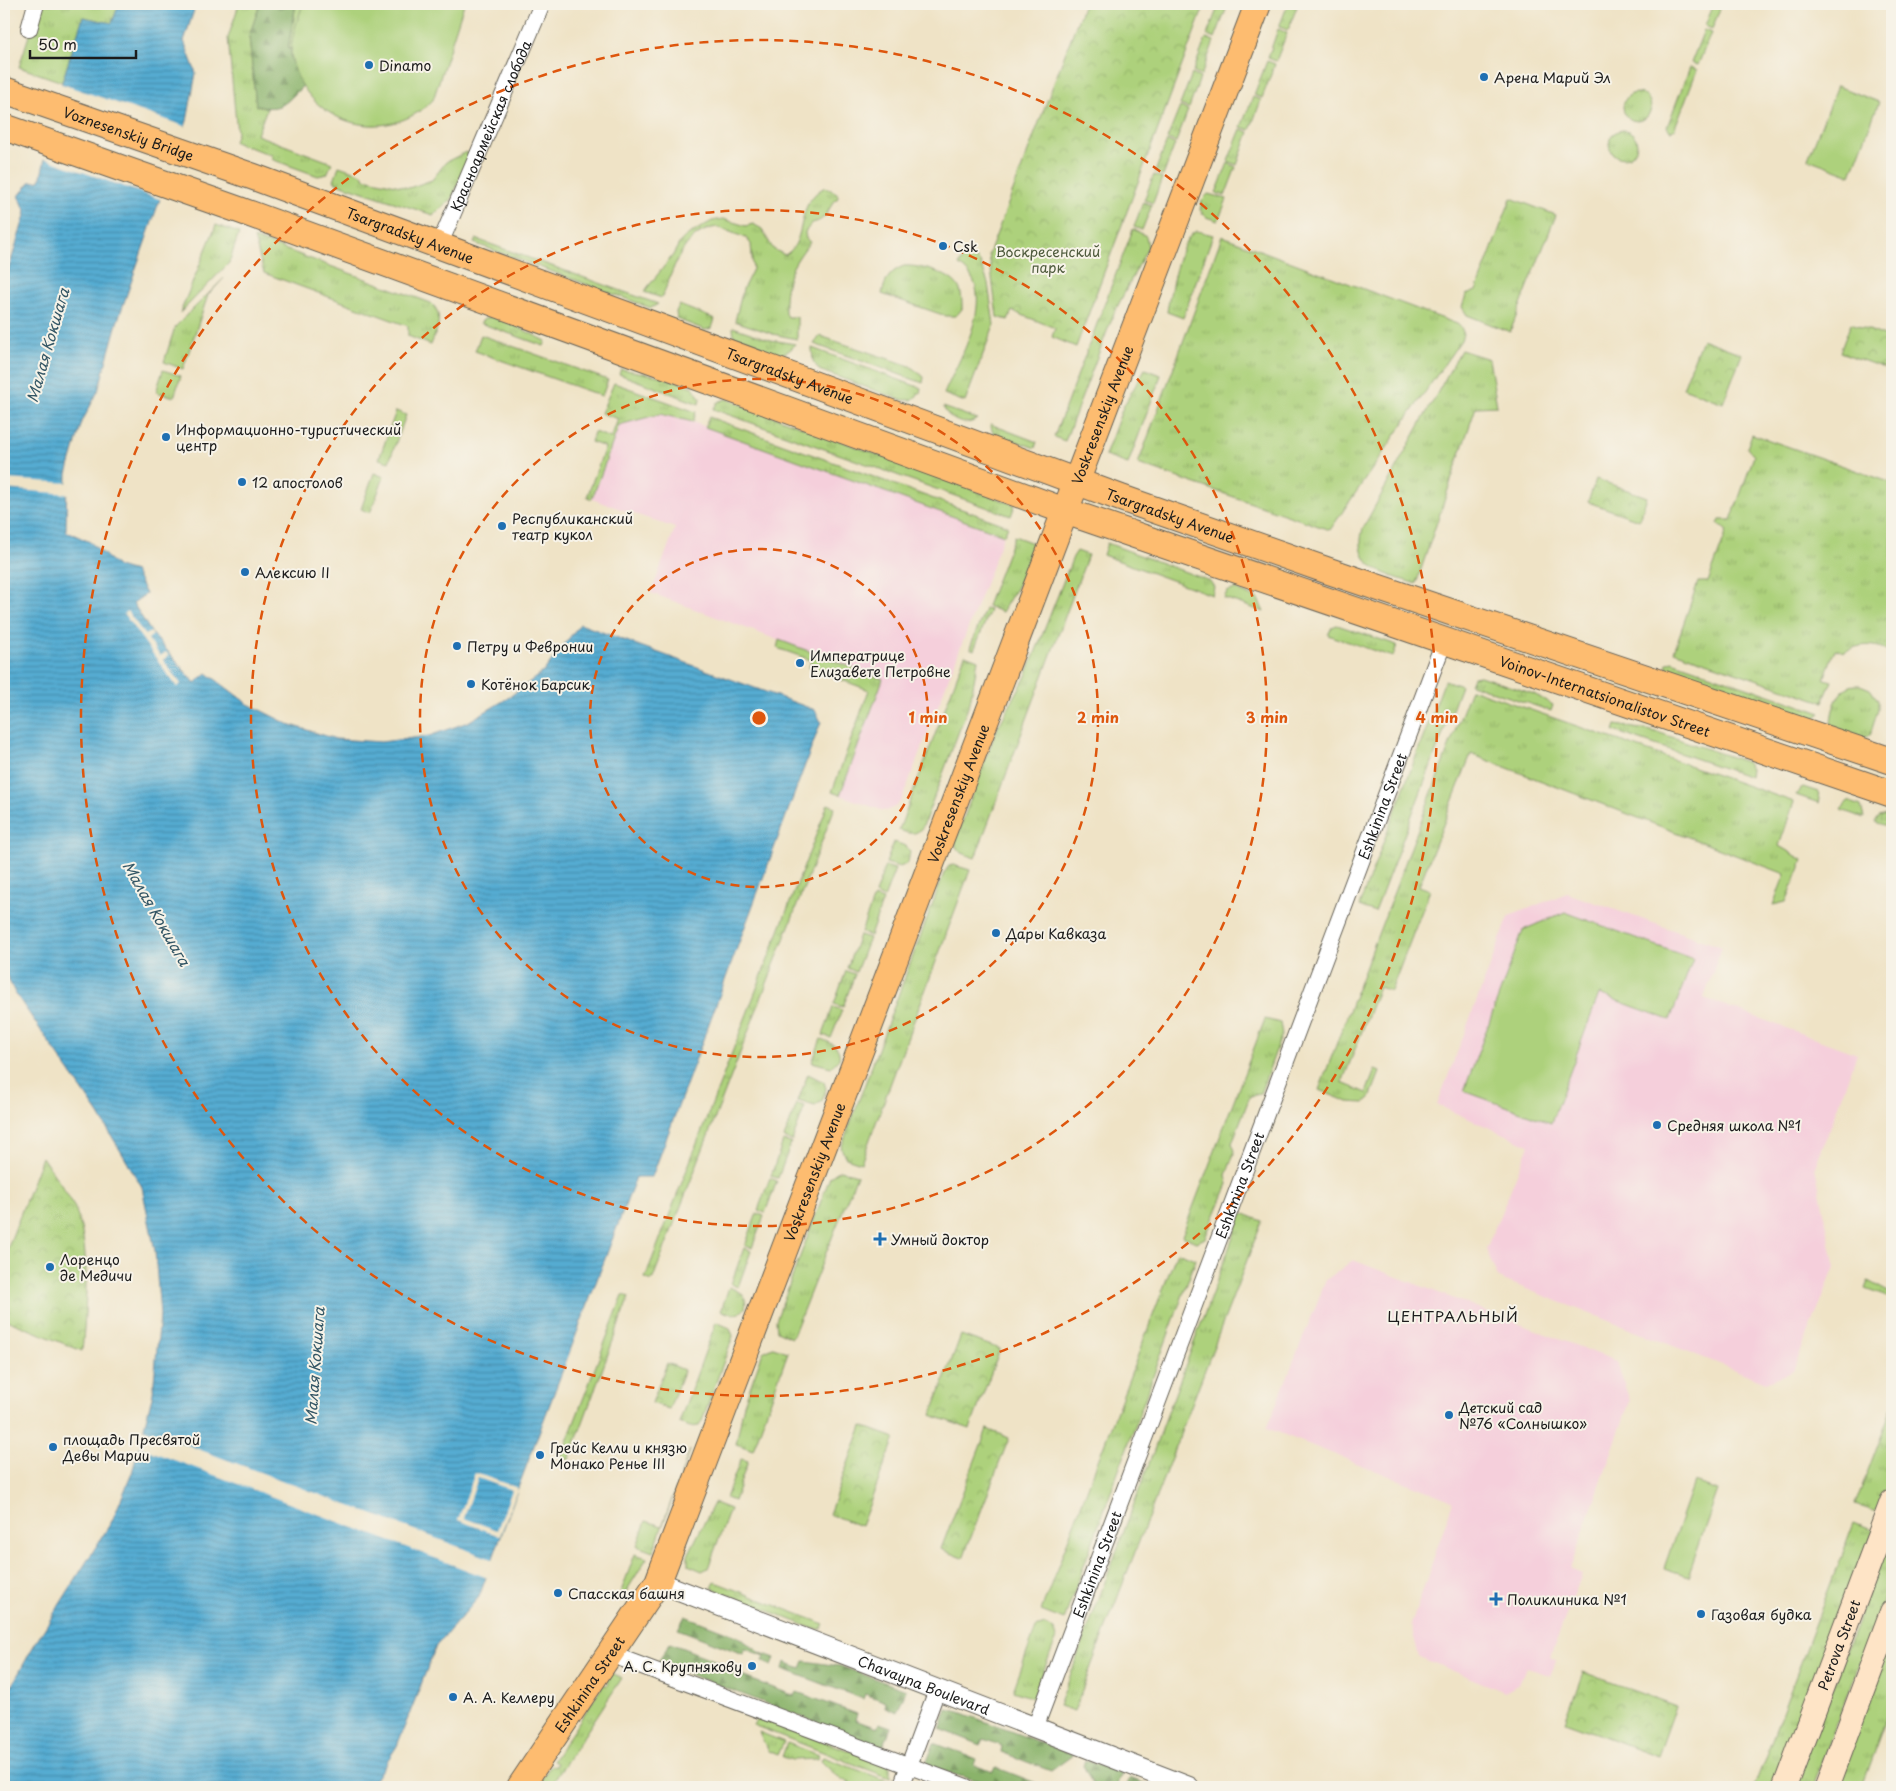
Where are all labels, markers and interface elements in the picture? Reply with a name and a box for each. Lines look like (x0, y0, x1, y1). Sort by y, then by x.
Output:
scale bar (30, 28, 136, 60)
text: 50 m (38, 32, 77, 55)
street label: Красноармейская слобода (445, 36, 536, 214)
place label: Dinamo (379, 55, 431, 76)
marker: Dinamo (363, 59, 375, 71)
place label: Арена Марий Эл (1494, 67, 1611, 88)
marker: Арена Марий Эл (1478, 71, 1490, 83)
street label: Voznesenskiy Bridge (61, 101, 197, 166)
street label: Tsargradsky Avenue (343, 201, 477, 268)
place label: Csk (953, 236, 978, 257)
marker: Csk (937, 240, 949, 252)
park label: Воскресенский парк (996, 241, 1100, 278)
water label: Малая Кокшага (20, 285, 74, 405)
street label: Tsargradsky Avenue (723, 342, 857, 409)
street label: Voskresenskiy Avenue (1066, 342, 1138, 487)
place label: Информационно-туристический центр (176, 419, 401, 456)
marker: Информационно-туристический центр (160, 431, 172, 443)
place label: 12 апостолов (252, 472, 343, 493)
marker: 12 апостолов (236, 476, 248, 488)
street label: Tsargradsky Avenue (1103, 483, 1237, 548)
place label: Республиканский театр кукол (512, 508, 633, 545)
marker: Республиканский театр кукол (496, 520, 508, 532)
place label: Алексию II (255, 562, 330, 583)
marker: Алексию II (239, 566, 251, 578)
place label: Петру и Февронии (467, 636, 593, 657)
marker: Петру и Февронии (451, 640, 463, 652)
place label: Императрице Елизавете Петровне (810, 645, 951, 682)
street label: Voinov-Internatsionalistov Street (1497, 650, 1713, 741)
marker: Императрице Елизавете Петровне (794, 657, 806, 669)
place label: Котёнок Барсик (481, 674, 591, 695)
marker: Котёнок Барсик (465, 678, 477, 690)
text: 1 min (909, 705, 947, 728)
text: 2 min (1077, 705, 1119, 728)
text: 3 min (1246, 705, 1288, 728)
text: 4 min (1416, 705, 1458, 728)
centre of rings (750, 709, 768, 727)
street label: Voskresenskiy Avenue (922, 720, 994, 866)
street label: Eshkinina Street (1352, 750, 1412, 862)
water label: Малая Кокшага (118, 856, 197, 970)
place label: Дары Кавказа (1005, 923, 1106, 944)
marker: Дары Кавказа (990, 927, 1002, 939)
street label: Voskresenskiy Avenue (778, 1099, 850, 1244)
place label: Средняя школа №1 (1667, 1115, 1801, 1136)
marker: Средняя школа №1 (1651, 1119, 1663, 1131)
street label: Eshkinina Street (1210, 1129, 1269, 1241)
place label: Умный доктор (891, 1229, 989, 1250)
marker: Умный доктор (873, 1232, 887, 1246)
place label: Лоренцо де Медичи (60, 1249, 133, 1286)
marker: Лоренцо де Медичи (44, 1261, 56, 1273)
district label: ЦЕНТРАЛЬНЫЙ (1387, 1304, 1519, 1327)
water label: Малая Кокшага (298, 1306, 330, 1426)
place label: Детский сад №76 «Солнышко» (1458, 1397, 1587, 1434)
marker: Детский сад №76 «Солнышко» (1443, 1409, 1455, 1421)
place label: площадь Пресвятой Девы Марии (62, 1429, 200, 1466)
place label: Грейс Келли и князю Монако Ренье III (550, 1437, 687, 1474)
marker: площадь Пресвятой Девы Марии (47, 1441, 59, 1453)
marker: Грейс Келли и князю Монако Ренье III (534, 1449, 546, 1461)
street label: Eshkinina Street (1067, 1508, 1126, 1620)
place label: Спасская башня (568, 1583, 685, 1604)
marker: Спасская башня (552, 1587, 564, 1599)
place label: Поликлиника №1 (1507, 1589, 1627, 1610)
marker: Поликлиника №1 (1489, 1592, 1503, 1606)
street label: Petrova Street (1812, 1596, 1865, 1693)
place label: Газовая будка (1711, 1604, 1812, 1625)
marker: Газовая будка (1695, 1608, 1707, 1620)
street label: Eshkinina Street (549, 1631, 629, 1737)
street label: Chavayna Boulevard (855, 1650, 993, 1720)
place label: А. С. Крупнякову (623, 1656, 742, 1677)
marker: А. С. Крупнякову (746, 1660, 758, 1672)
place label: А. А. Келлеру (463, 1687, 555, 1708)
marker: А. А. Келлеру (447, 1691, 459, 1703)

